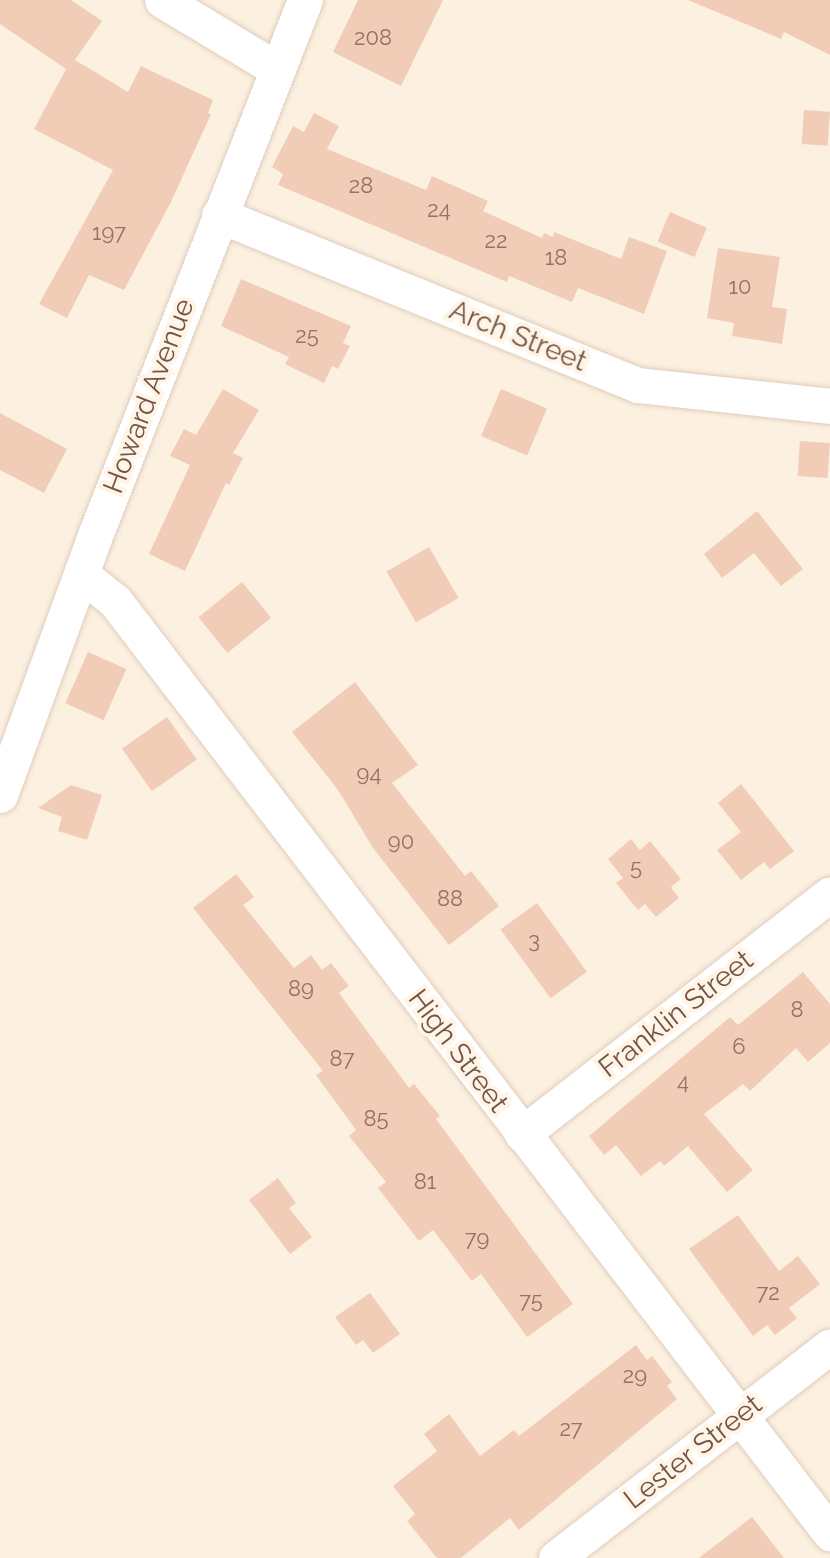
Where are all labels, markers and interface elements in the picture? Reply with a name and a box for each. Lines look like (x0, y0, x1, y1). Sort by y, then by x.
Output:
house number: 208 (354, 25, 392, 51)
house number: 28 (349, 173, 373, 199)
house number: 24 (427, 197, 451, 223)
house number: 197 (92, 220, 126, 246)
house number: 22 (485, 228, 507, 254)
house number: 18 (545, 245, 567, 271)
house number: 10 (729, 274, 751, 300)
street label: Arch Street (445, 293, 591, 379)
street label: Howard Avenue (96, 294, 202, 498)
house number: 25 (295, 323, 319, 349)
house number: 94 (357, 761, 381, 787)
house number: 90 (388, 829, 414, 855)
house number: 5 (630, 855, 642, 881)
house number: 88 (437, 886, 463, 912)
house number: 3 (528, 928, 540, 954)
street label: Franklin Street (592, 943, 760, 1085)
house number: 89 (288, 976, 314, 1002)
street label: High Street (401, 983, 515, 1119)
house number: 8 (790, 997, 804, 1023)
house number: 6 (732, 1034, 746, 1060)
house number: 87 (330, 1046, 354, 1072)
house number: 4 (677, 1069, 689, 1095)
house number: 85 (363, 1106, 389, 1132)
house number: 81 (414, 1169, 436, 1195)
house number: 79 (465, 1226, 489, 1252)
house number: 72 (756, 1280, 780, 1306)
house number: 75 (519, 1288, 543, 1314)
house number: 29 (623, 1363, 647, 1389)
street label: Lester Street (617, 1388, 769, 1516)
house number: 27 (559, 1416, 583, 1442)

